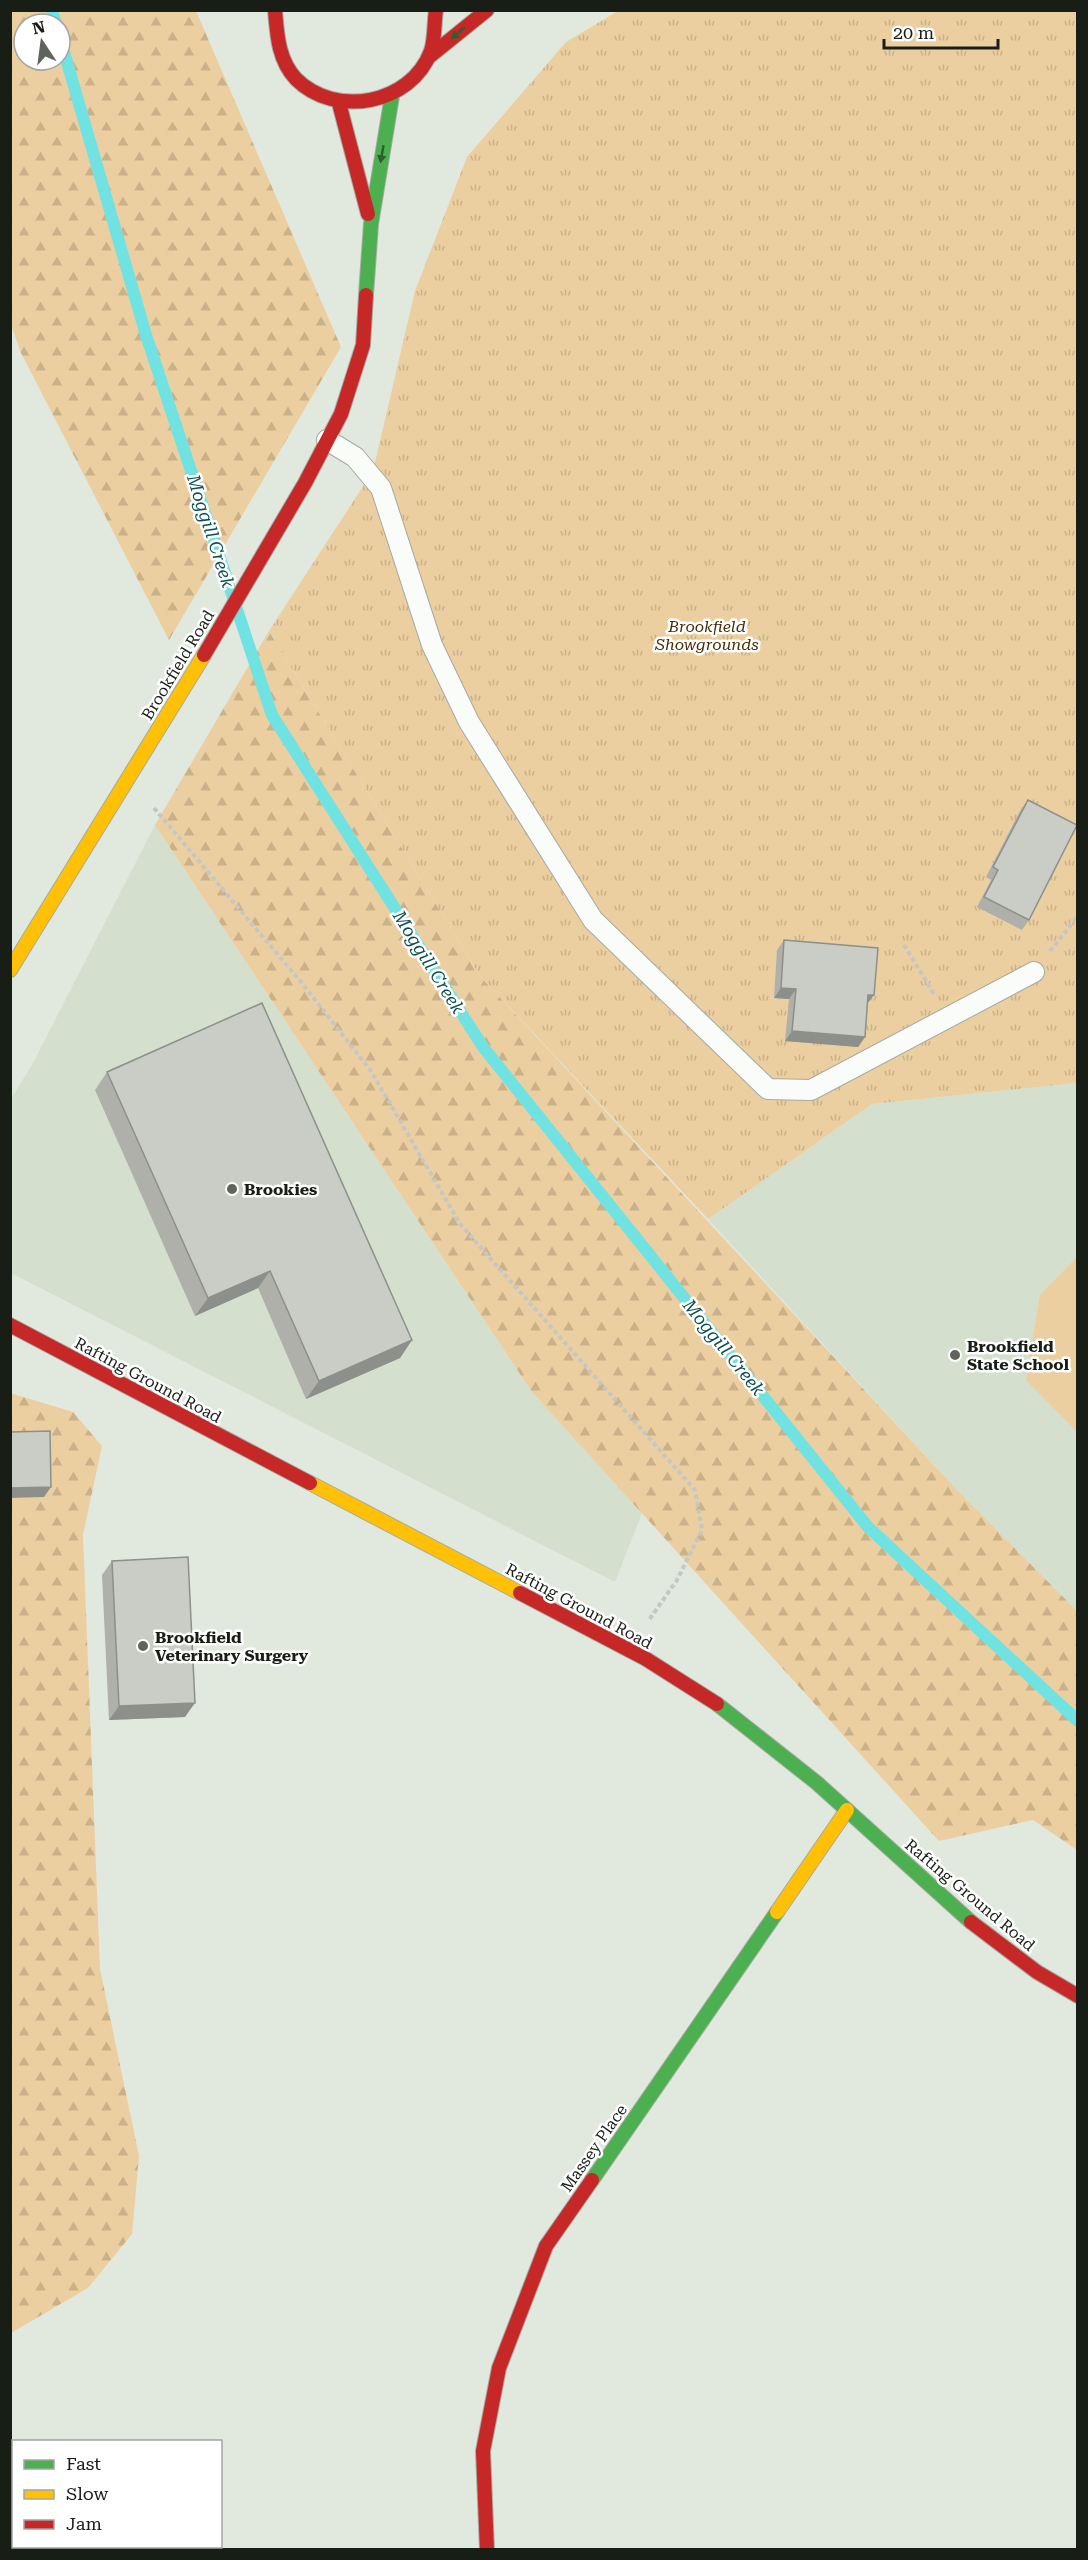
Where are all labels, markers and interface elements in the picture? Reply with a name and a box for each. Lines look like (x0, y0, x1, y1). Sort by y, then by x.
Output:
north arrow (12, 12, 72, 72)
scale bar (884, 12, 998, 50)
text: N (31, 17, 47, 39)
text: 20 m (893, 22, 934, 43)
one-way arrow (450, 26, 466, 39)
one-way arrow (378, 144, 387, 163)
water label: Moggill Creek (183, 471, 239, 590)
street label: Brookfield Road (138, 607, 218, 723)
park label: Brookfield Showgrounds (654, 617, 759, 654)
water label: Moggill Creek (388, 906, 469, 1018)
place label: Brookies (244, 1180, 317, 1199)
marker: Brookies (225, 1182, 239, 1196)
water label: Moggill Creek (678, 1294, 769, 1399)
street label: Rafting Ground Road (71, 1333, 225, 1427)
place label: Brookfield State School (967, 1337, 1070, 1374)
marker: Brookfield State School (948, 1348, 962, 1362)
street label: Rafting Ground Road (502, 1559, 656, 1653)
place label: Brookfield Veterinary Surgery (155, 1628, 309, 1665)
marker: Brookfield Veterinary Surgery (136, 1639, 150, 1653)
street label: Rafting Ground Road (901, 1835, 1039, 1955)
street label: Massey Place (557, 2100, 631, 2195)
legend (12, 2440, 222, 2548)
text: Fast (66, 2453, 101, 2474)
text: Slow (66, 2483, 108, 2504)
text: Jam (66, 2513, 102, 2534)

